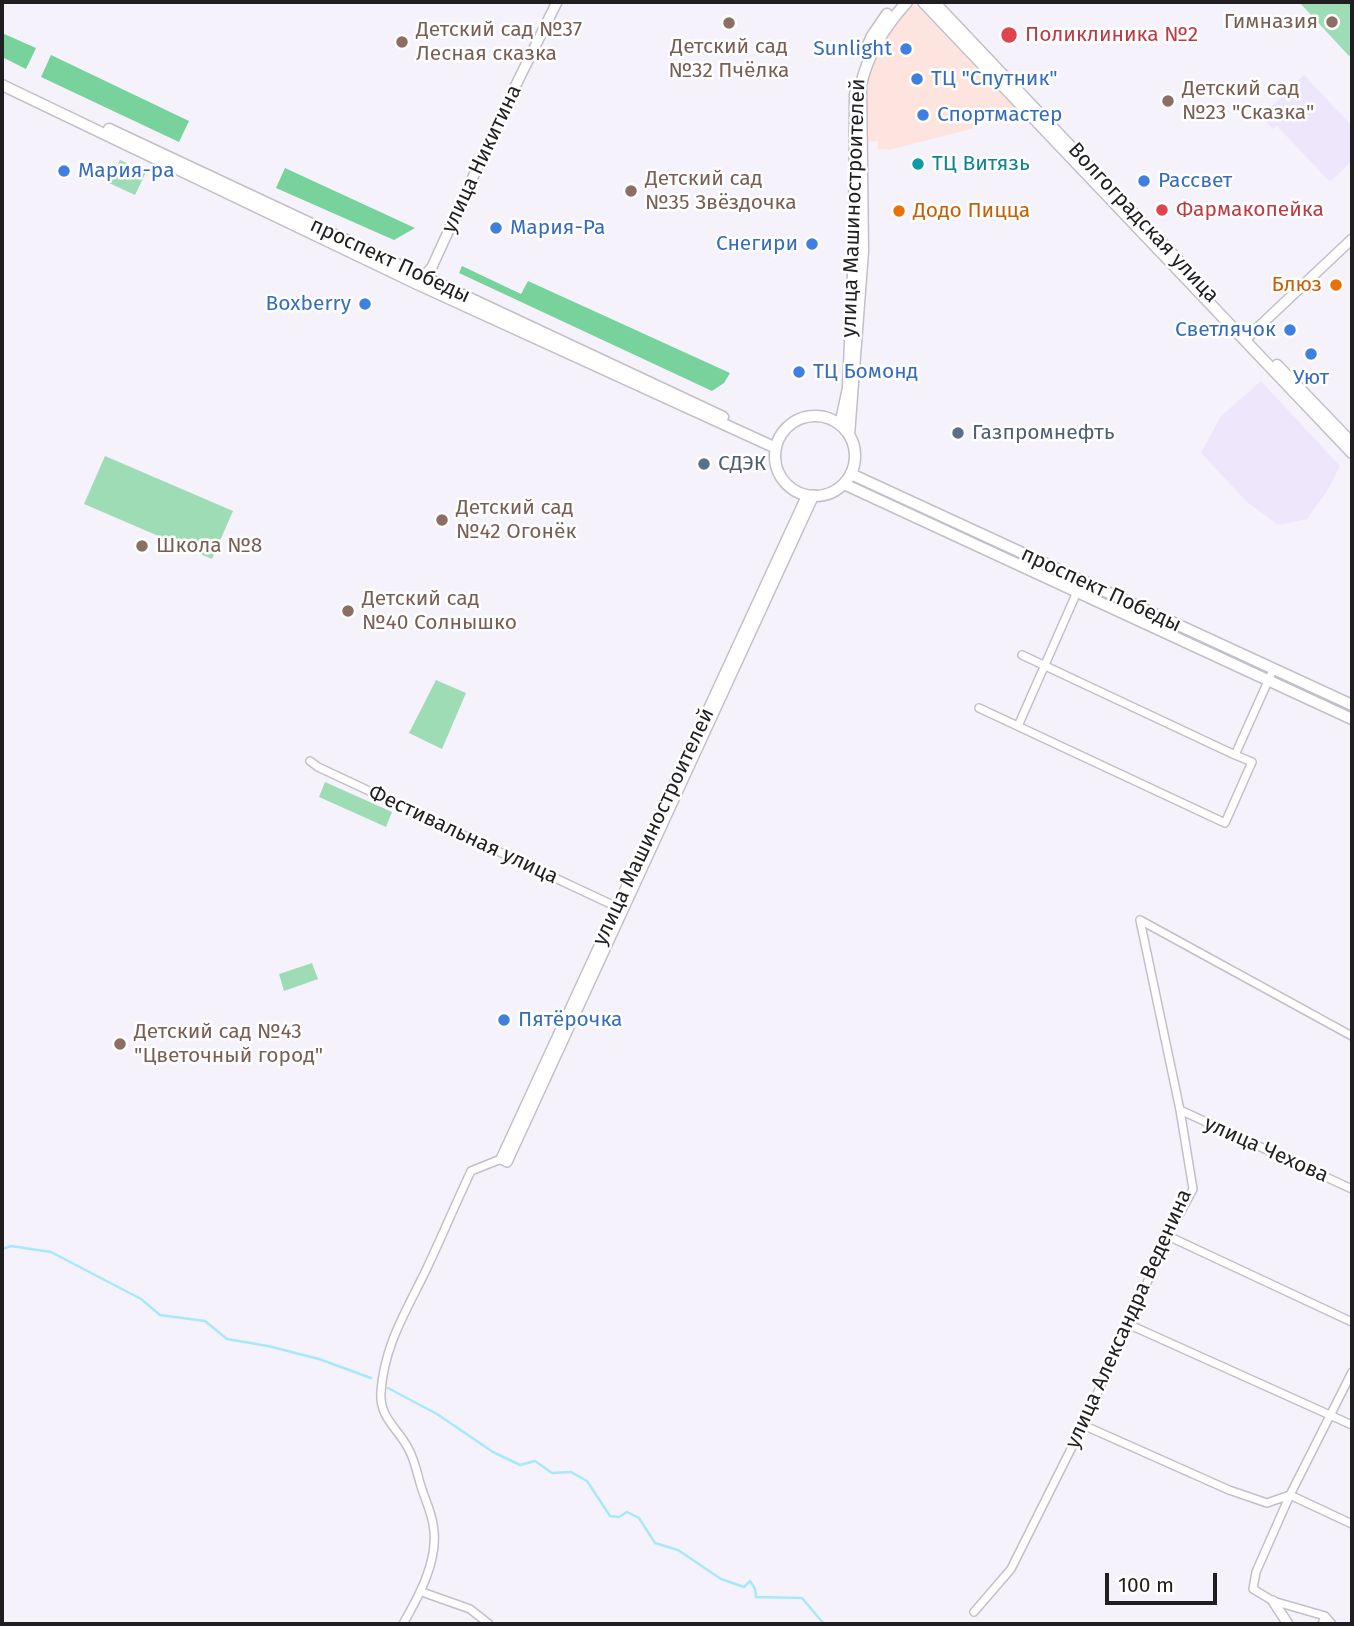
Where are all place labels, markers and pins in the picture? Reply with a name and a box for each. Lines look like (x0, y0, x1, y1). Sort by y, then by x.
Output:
place label: Гимназия (1224, 9, 1318, 35)
marker: Гимназия (1324, 14, 1340, 30)
marker: Детский сад №32 Пчёлка (721, 15, 737, 31)
place label: Детский сад №37 Лесная сказка (416, 17, 582, 67)
place label: Поликлиника №2 (1025, 22, 1198, 48)
marker: Поликлиника №2 (999, 25, 1019, 45)
marker: Детский сад №37 Лесная сказка (394, 34, 410, 50)
place label: Детский сад №32 Пчёлка (669, 34, 789, 84)
place label: Sunlight (813, 36, 892, 62)
marker: Sunlight (898, 41, 914, 57)
place label: ТЦ "Спутник" (931, 66, 1058, 92)
marker: ТЦ "Спутник" (909, 71, 925, 87)
place label: Детский сад №23 "Сказка" (1182, 76, 1314, 126)
marker: Детский сад №23 "Сказка" (1160, 93, 1176, 109)
place label: Спортмастер (937, 102, 1063, 128)
marker: Спортмастер (915, 107, 931, 123)
place label: ТЦ Витязь (932, 151, 1030, 177)
marker: ТЦ Витязь (910, 156, 926, 172)
place label: Мария-ра (78, 158, 175, 184)
marker: Мария-ра (56, 163, 72, 179)
place label: Детский сад №35 Звёздочка (645, 166, 797, 216)
place label: Рассвет (1158, 168, 1232, 194)
marker: Рассвет (1136, 173, 1152, 189)
marker: Детский сад №35 Звёздочка (623, 183, 639, 199)
place label: Фармакопейка (1176, 197, 1324, 223)
place label: Додо Пицца (913, 198, 1030, 224)
marker: Фармакопейка (1154, 202, 1170, 218)
marker: Додо Пицца (891, 203, 907, 219)
place label: Мария-Ра (510, 215, 605, 241)
marker: Мария-Ра (488, 220, 504, 236)
place label: Снегири (716, 231, 798, 257)
marker: Снегири (804, 236, 820, 252)
place label: Блюз (1271, 272, 1322, 298)
marker: Блюз (1328, 277, 1344, 293)
place label: Boxberry (266, 291, 351, 317)
marker: Boxberry (357, 296, 373, 312)
place label: Светлячок (1175, 317, 1276, 343)
marker: Светлячок (1282, 322, 1298, 338)
marker: Уют (1303, 346, 1319, 362)
place label: ТЦ Бомонд (813, 359, 918, 385)
marker: ТЦ Бомонд (791, 364, 807, 380)
place label: Уют (1293, 365, 1329, 391)
place label: Газпромнефть (972, 420, 1115, 446)
marker: Газпромнефть (950, 425, 966, 441)
place label: СДЭК (718, 451, 766, 477)
marker: СДЭК (696, 456, 712, 472)
place label: Детский сад №42 Огонёк (456, 495, 576, 545)
marker: Детский сад №42 Огонёк (434, 512, 450, 528)
place label: Школа №8 (156, 533, 262, 559)
marker: Школа №8 (134, 538, 150, 554)
place label: Детский сад №40 Солнышко (362, 586, 517, 636)
marker: Детский сад №40 Солнышко (340, 603, 356, 619)
place label: Пятёрочка (518, 1007, 622, 1033)
marker: Пятёрочка (496, 1012, 512, 1028)
place label: Детский сад №43 "Цветочный город" (134, 1019, 323, 1069)
marker: Детский сад №43 "Цветочный город" (112, 1036, 128, 1052)

